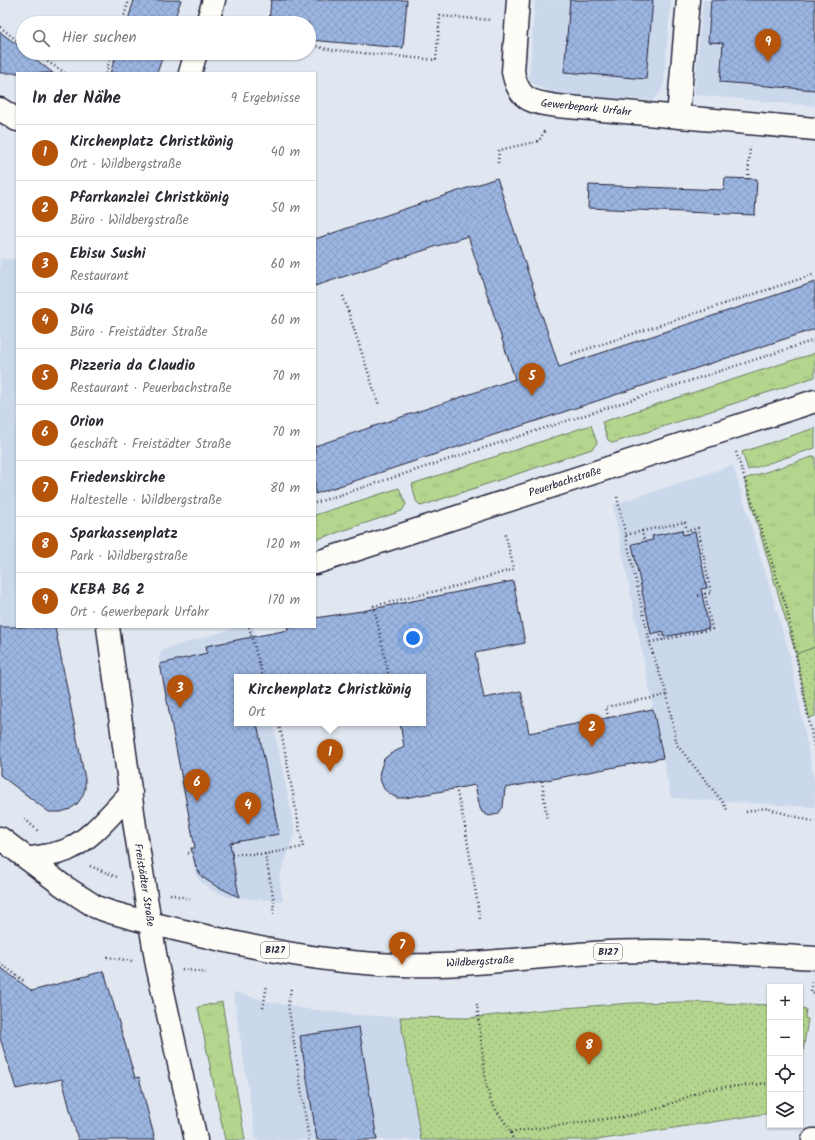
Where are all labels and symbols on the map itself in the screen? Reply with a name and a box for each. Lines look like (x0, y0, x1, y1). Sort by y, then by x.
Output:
pin: 9 (755, 29, 781, 62)
street label: Gewerbepark Urfahr (540, 94, 634, 122)
pin: 5 (519, 363, 545, 396)
street label: Peuerbachstraße (526, 462, 604, 502)
your location (403, 628, 423, 648)
pin: 3 (167, 675, 193, 708)
pin: 2 (579, 714, 605, 747)
pin: 1 (317, 739, 343, 772)
pin: 6 (184, 769, 210, 802)
pin: 4 (235, 792, 261, 825)
street label: Freistädter Straße (129, 842, 159, 928)
pin: 7 (389, 932, 415, 965)
road number: B127 (261, 942, 289, 958)
road number: B127 (594, 944, 622, 960)
street label: Wildbergstraße (446, 951, 515, 973)
pin: 8 (576, 1032, 602, 1065)

